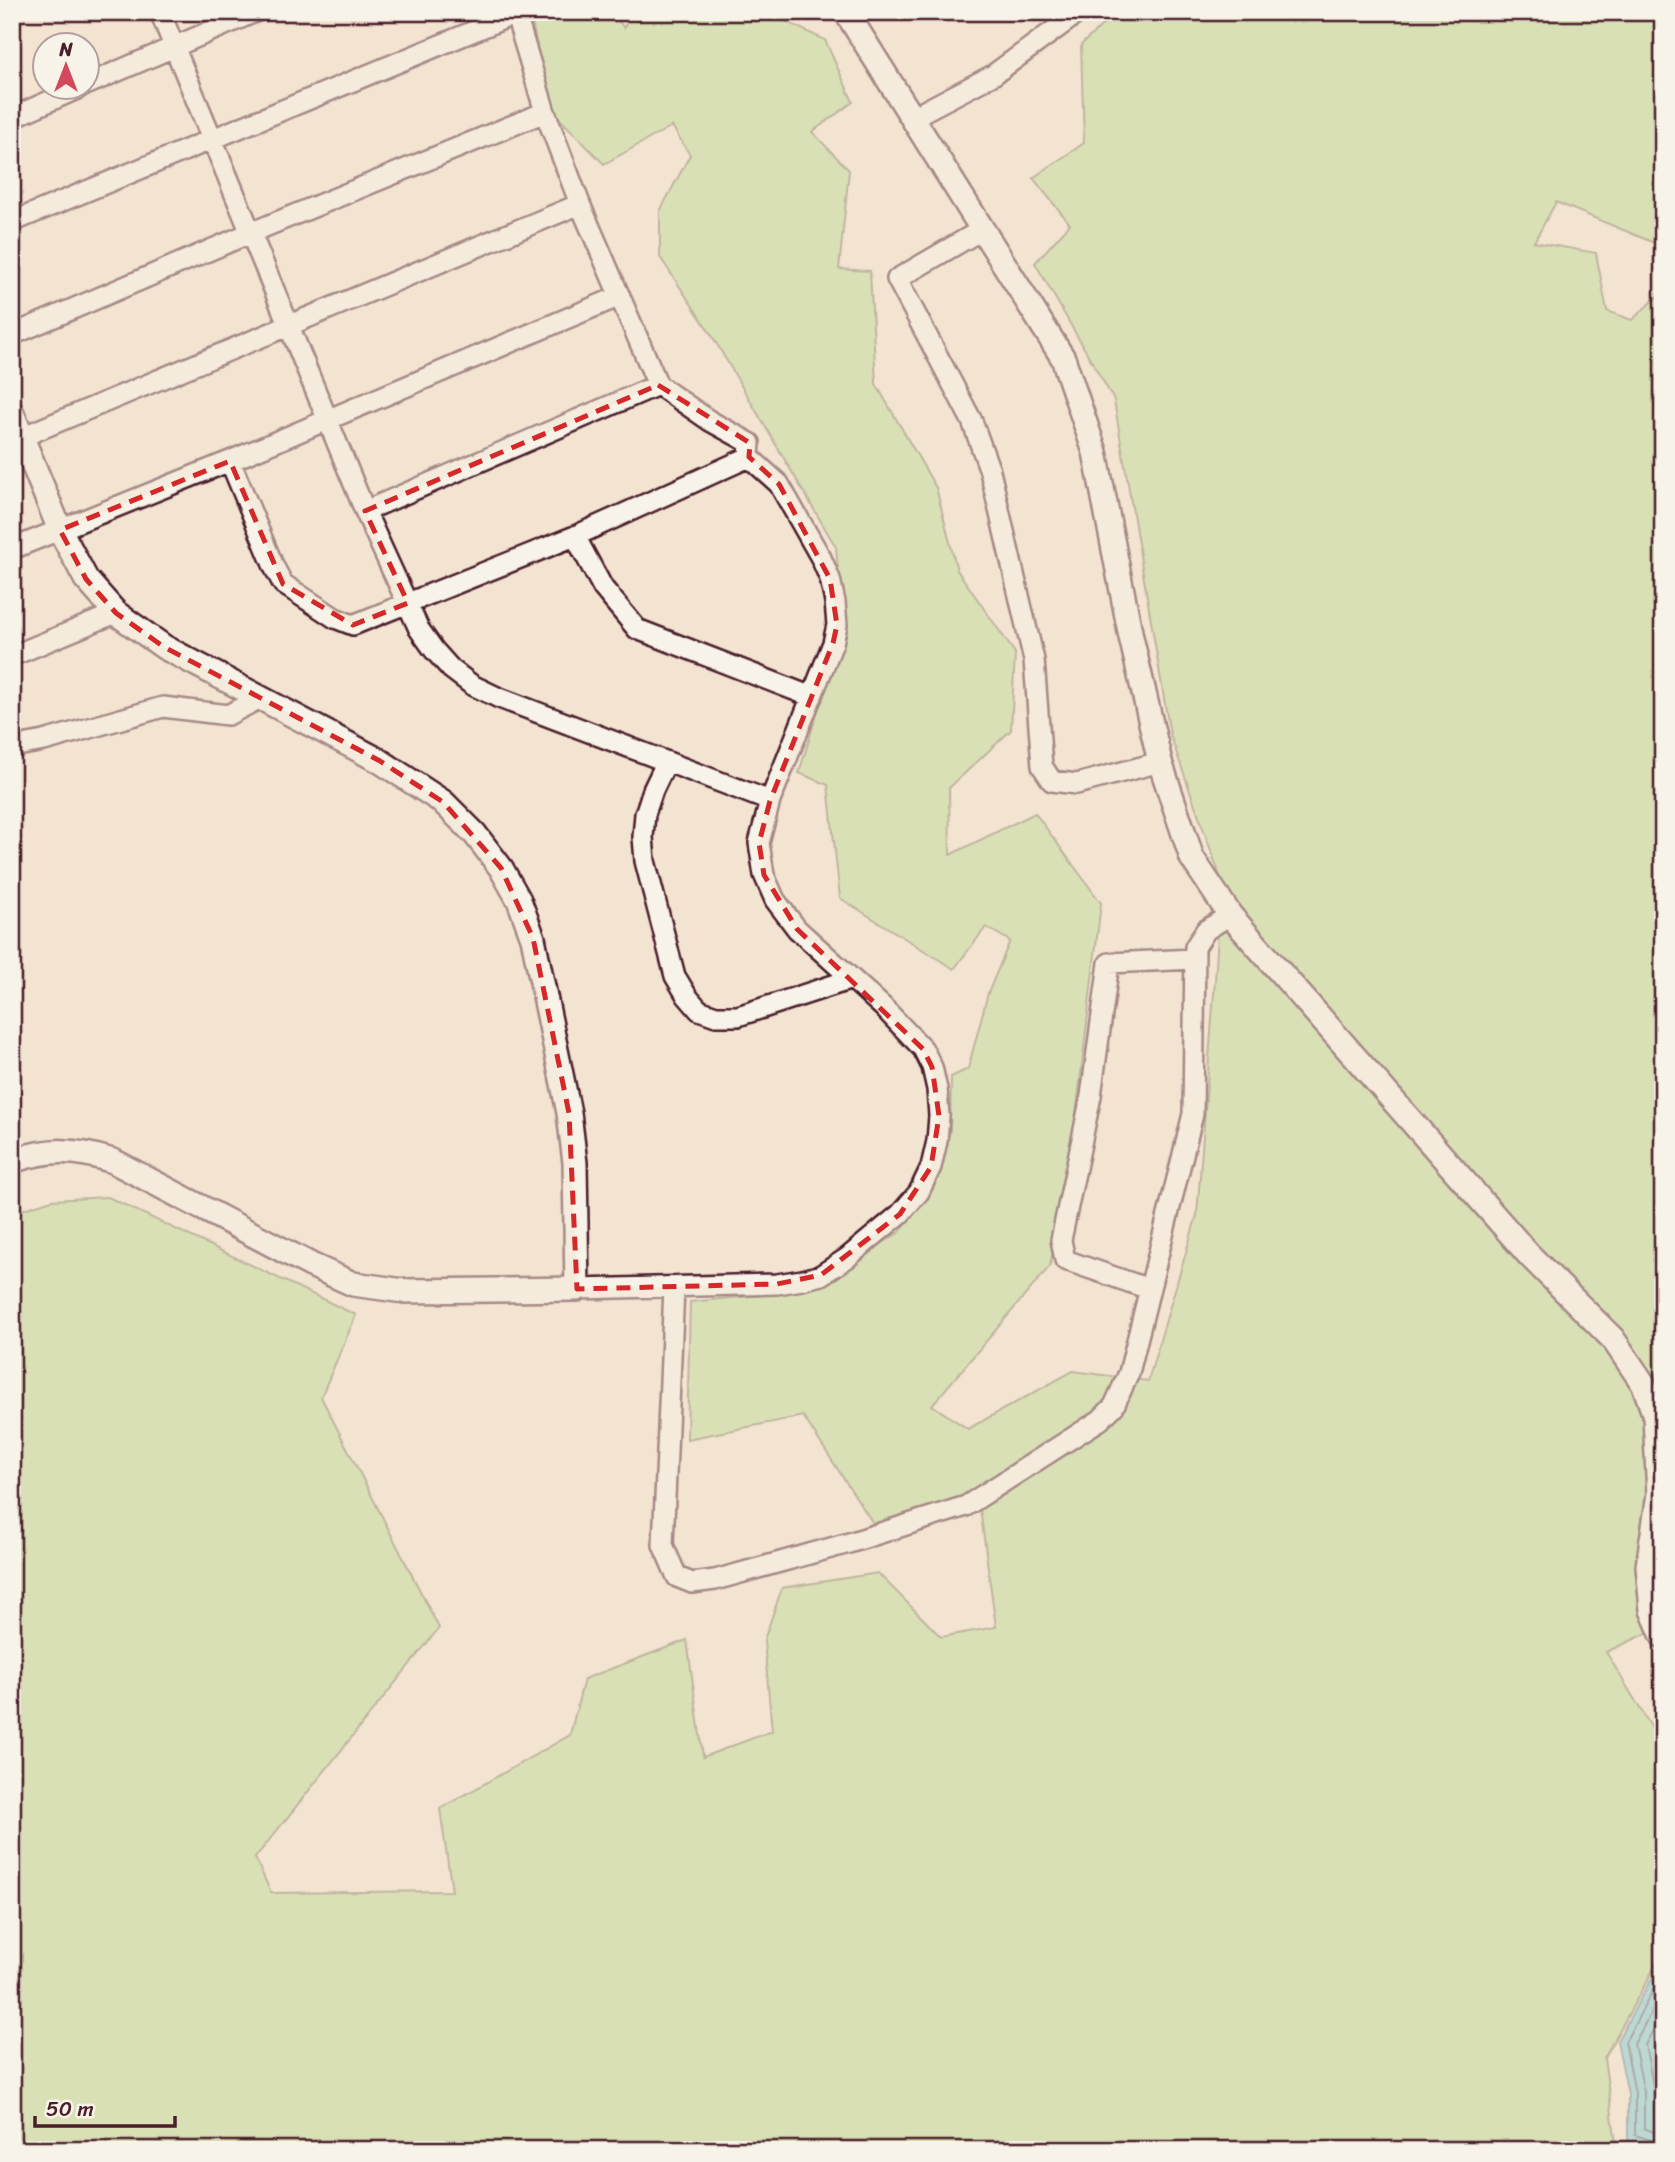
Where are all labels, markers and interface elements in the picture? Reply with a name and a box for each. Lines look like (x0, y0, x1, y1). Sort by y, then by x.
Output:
north arrow (32, 32, 102, 102)
text: N (58, 33, 73, 66)
scale bar (35, 2085, 175, 2129)
text: 50 m (46, 2090, 94, 2128)

